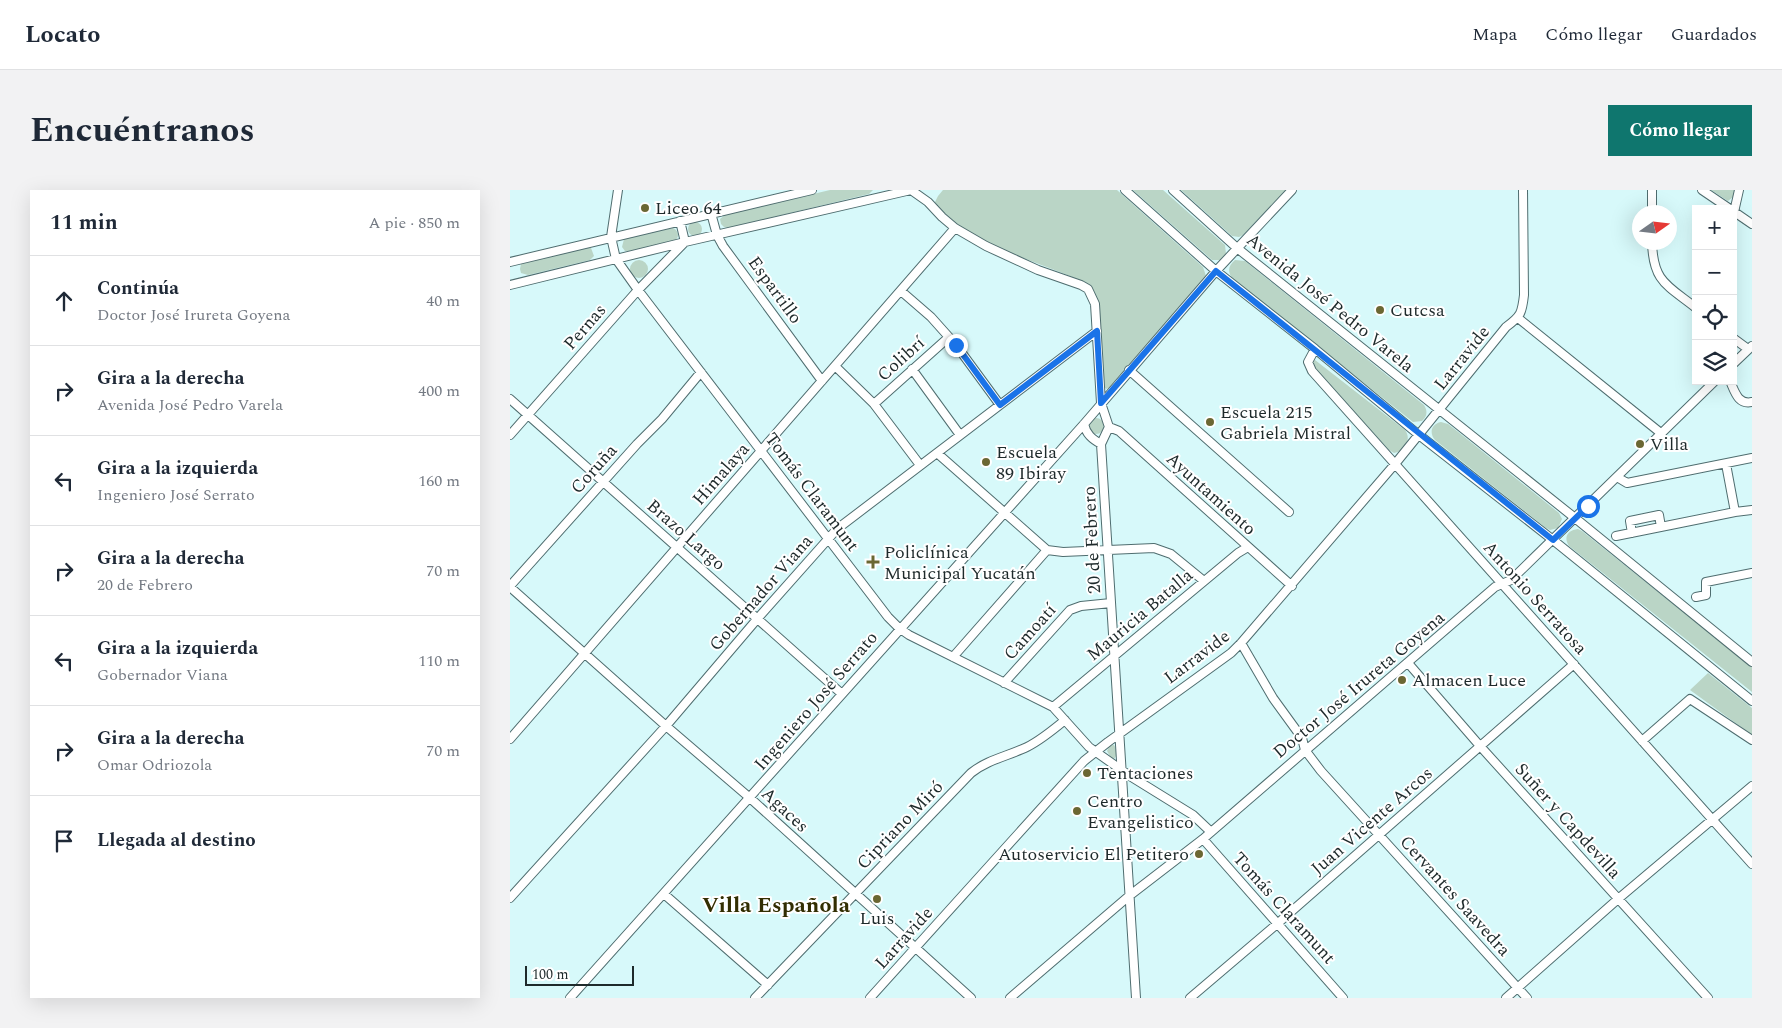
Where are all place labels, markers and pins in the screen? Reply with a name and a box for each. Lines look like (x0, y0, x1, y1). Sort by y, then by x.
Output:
place label: Liceo 64 (655, 195, 722, 222)
marker: Liceo 64 (639, 202, 651, 214)
place label: Cutcsa (1390, 297, 1445, 324)
marker: Cutcsa (1374, 304, 1386, 316)
place label: Escuela 215 Gabriela Mistral (1220, 399, 1351, 447)
marker: Escuela 215 Gabriela Mistral (1204, 416, 1216, 428)
place label: Villa (1650, 431, 1689, 458)
marker: Villa (1634, 438, 1646, 450)
place label: Escuela 89 Ibiray (996, 439, 1067, 487)
marker: Escuela 89 Ibiray (980, 456, 992, 468)
place label: Policlínica Municipal Yucatán (884, 539, 1036, 587)
marker: Policlínica Municipal Yucatán (866, 555, 880, 569)
place label: Almacen Luce (1412, 667, 1526, 694)
marker: Almacen Luce (1396, 674, 1408, 686)
place label: Tentaciones (1097, 760, 1194, 787)
marker: Tentaciones (1081, 767, 1093, 779)
place label: Centro Evangelistico (1087, 788, 1194, 836)
marker: Centro Evangelistico (1071, 805, 1083, 817)
place label: Autoservicio El Petitero (998, 841, 1189, 868)
marker: Autoservicio El Petitero (1193, 848, 1205, 860)
marker: Luis (871, 893, 883, 905)
place label: Luis (860, 905, 894, 932)

